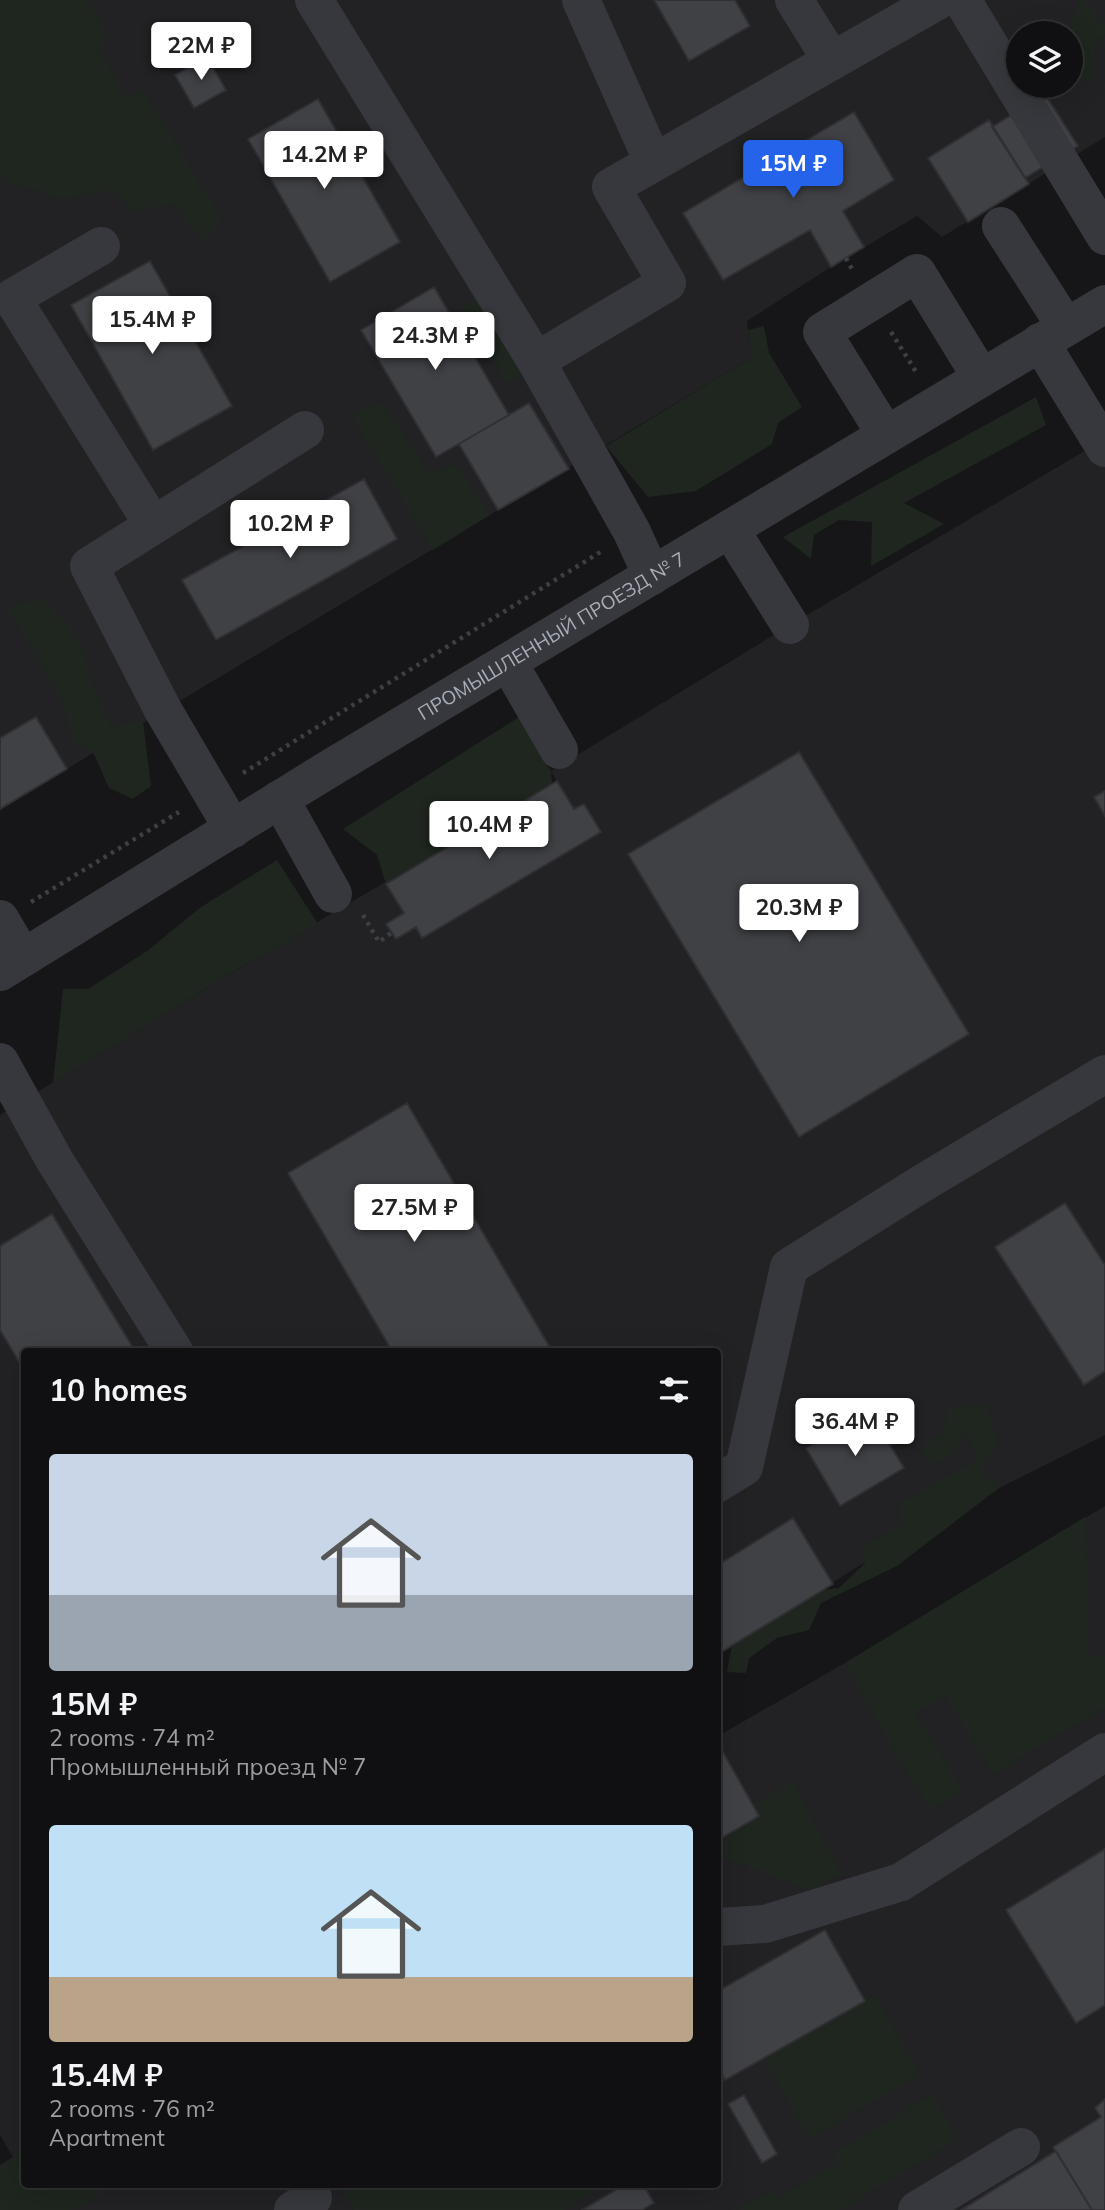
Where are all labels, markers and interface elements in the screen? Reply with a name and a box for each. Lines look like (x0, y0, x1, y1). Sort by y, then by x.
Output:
map controls (1006, 21, 1083, 98)
button: layers (1006, 21, 1083, 98)
pin: 22M ₽ (152, 22, 250, 82)
text: 22M ₽ (167, 30, 235, 59)
pin: 14.2M ₽ (259, 132, 389, 191)
text: 14.2M ₽ (280, 139, 368, 168)
pin: 15M ₽ (744, 140, 842, 200)
text: 15M ₽ (759, 148, 827, 177)
pin: 15.4M ₽ (87, 296, 217, 356)
text: 15.4M ₽ (108, 304, 196, 333)
pin: 24.3M ₽ (370, 312, 500, 372)
text: 24.3M ₽ (391, 320, 479, 349)
pin: 10.2M ₽ (225, 500, 355, 560)
text: 10.2M ₽ (246, 508, 334, 537)
street label: ПРОМЫШЛЕННЫЙ ПРОЕЗД № 7 (413, 546, 690, 725)
pin: 10.4M ₽ (424, 802, 554, 861)
text: 10.4M ₽ (445, 809, 533, 838)
pin: 20.3M ₽ (734, 884, 864, 944)
text: 20.3M ₽ (755, 892, 843, 921)
pin: 27.5M ₽ (349, 1184, 479, 1244)
text: 27.5M ₽ (370, 1192, 458, 1221)
text: 10 homes (49, 1371, 188, 1409)
icon: filters (655, 1371, 693, 1409)
pin: 36.4M ₽ (790, 1398, 920, 1458)
text: 36.4M ₽ (811, 1406, 899, 1435)
icon: home (308, 1500, 434, 1626)
text: 15M ₽ (49, 1685, 137, 1723)
text: 2 rooms · 74 m² (49, 1723, 215, 1752)
text: Промышленный проезд № 7 (49, 1752, 366, 1781)
icon: home (308, 1871, 434, 1997)
text: 15.4M ₽ (49, 2056, 163, 2094)
text: 2 rooms · 76 m² (49, 2094, 215, 2123)
text: Apartment (49, 2123, 165, 2152)

